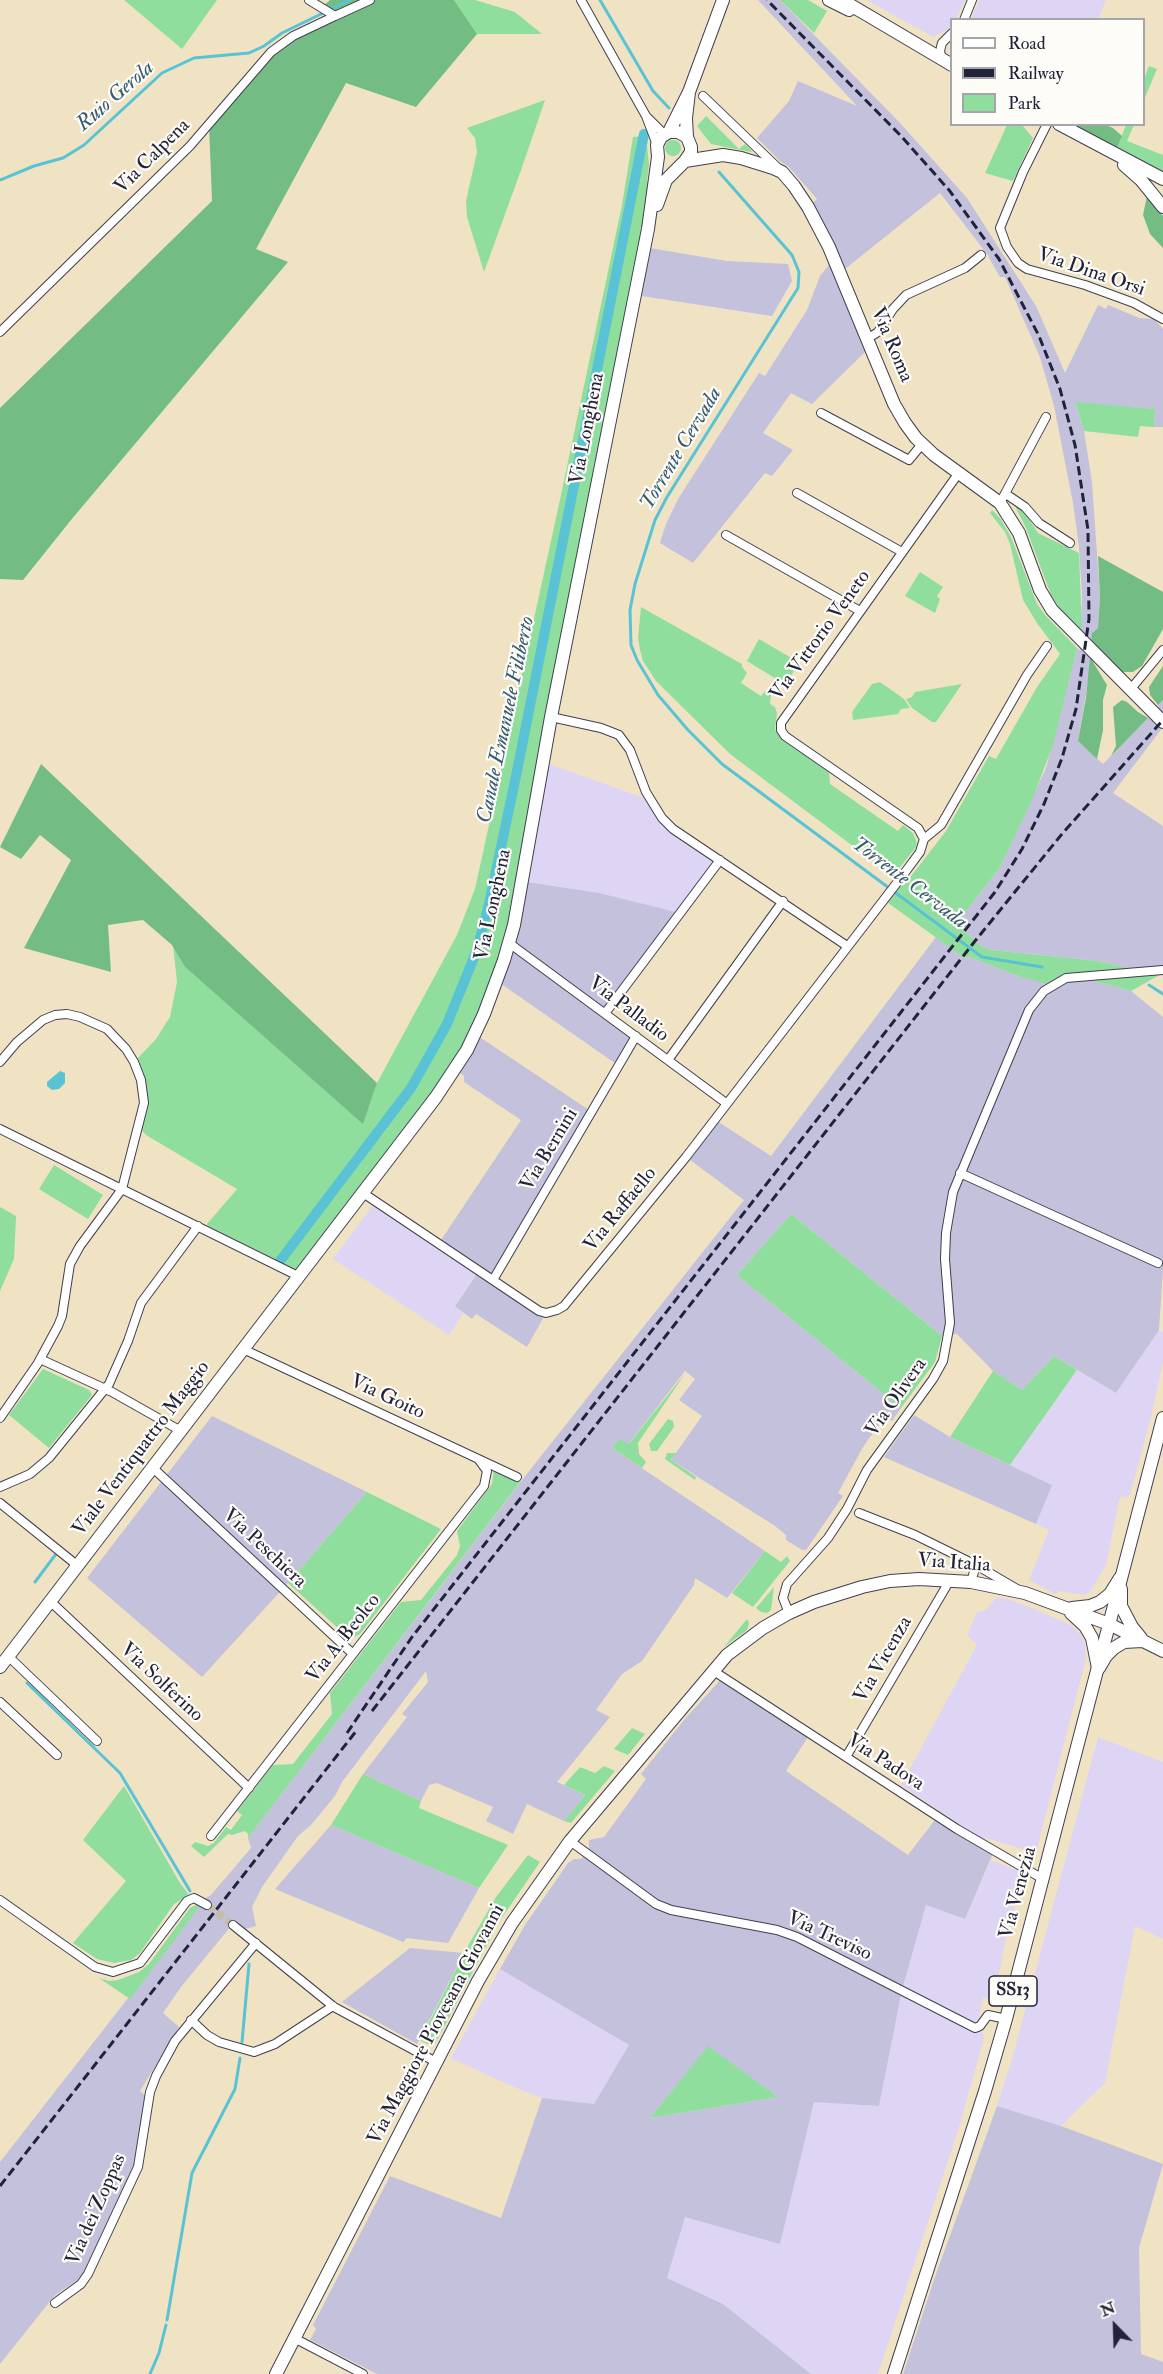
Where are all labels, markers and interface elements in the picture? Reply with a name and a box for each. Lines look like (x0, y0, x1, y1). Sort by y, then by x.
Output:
legend (950, 18, 1145, 126)
text: Road (1008, 32, 1046, 55)
water label: Ruio Gerola (72, 56, 160, 138)
text: Railway (1008, 62, 1064, 85)
text: Park (1008, 92, 1041, 115)
street label: Via Calpena (110, 114, 196, 200)
street label: Via Dina Orsi (1034, 243, 1148, 303)
street label: Via Roma (864, 304, 918, 386)
street label: Via Longhena (565, 371, 611, 487)
water label: Torrente Cervada (636, 383, 728, 515)
street label: Via Vittorio Veneto (766, 566, 876, 706)
water label: Canale Emanuele Filiberto (473, 614, 541, 826)
water label: Torrente Cervada (846, 832, 972, 936)
street label: Via Longhena (470, 847, 518, 963)
street label: Via Palladio (583, 972, 673, 1048)
street label: Via Bernini (516, 1104, 584, 1196)
street label: Via Raffaello (580, 1163, 662, 1257)
street label: Via Olivera (861, 1354, 933, 1442)
street label: Viale Ventiquattro Maggio (68, 1357, 216, 1541)
street label: Via Goito (346, 1370, 428, 1426)
street label: Via Peschiera (217, 1504, 311, 1594)
street label: Via Italia (917, 1549, 991, 1579)
street label: Via A. Beolco (302, 1590, 386, 1688)
street label: Via Vicenza (850, 1613, 918, 1707)
street label: Via Solferino (114, 1638, 208, 1728)
street label: Via Padova (842, 1729, 928, 1797)
street label: Via Venezia (995, 1844, 1043, 1942)
street label: Via Maggiore Piovesana Giovanni (363, 1901, 511, 2149)
street label: Via Treviso (783, 1907, 875, 1967)
road number: SS13 (989, 1976, 1037, 2006)
street label: Via dei Zoppas (62, 2151, 132, 2269)
north arrow (1085, 2296, 1145, 2356)
text: N (1097, 2297, 1118, 2321)

